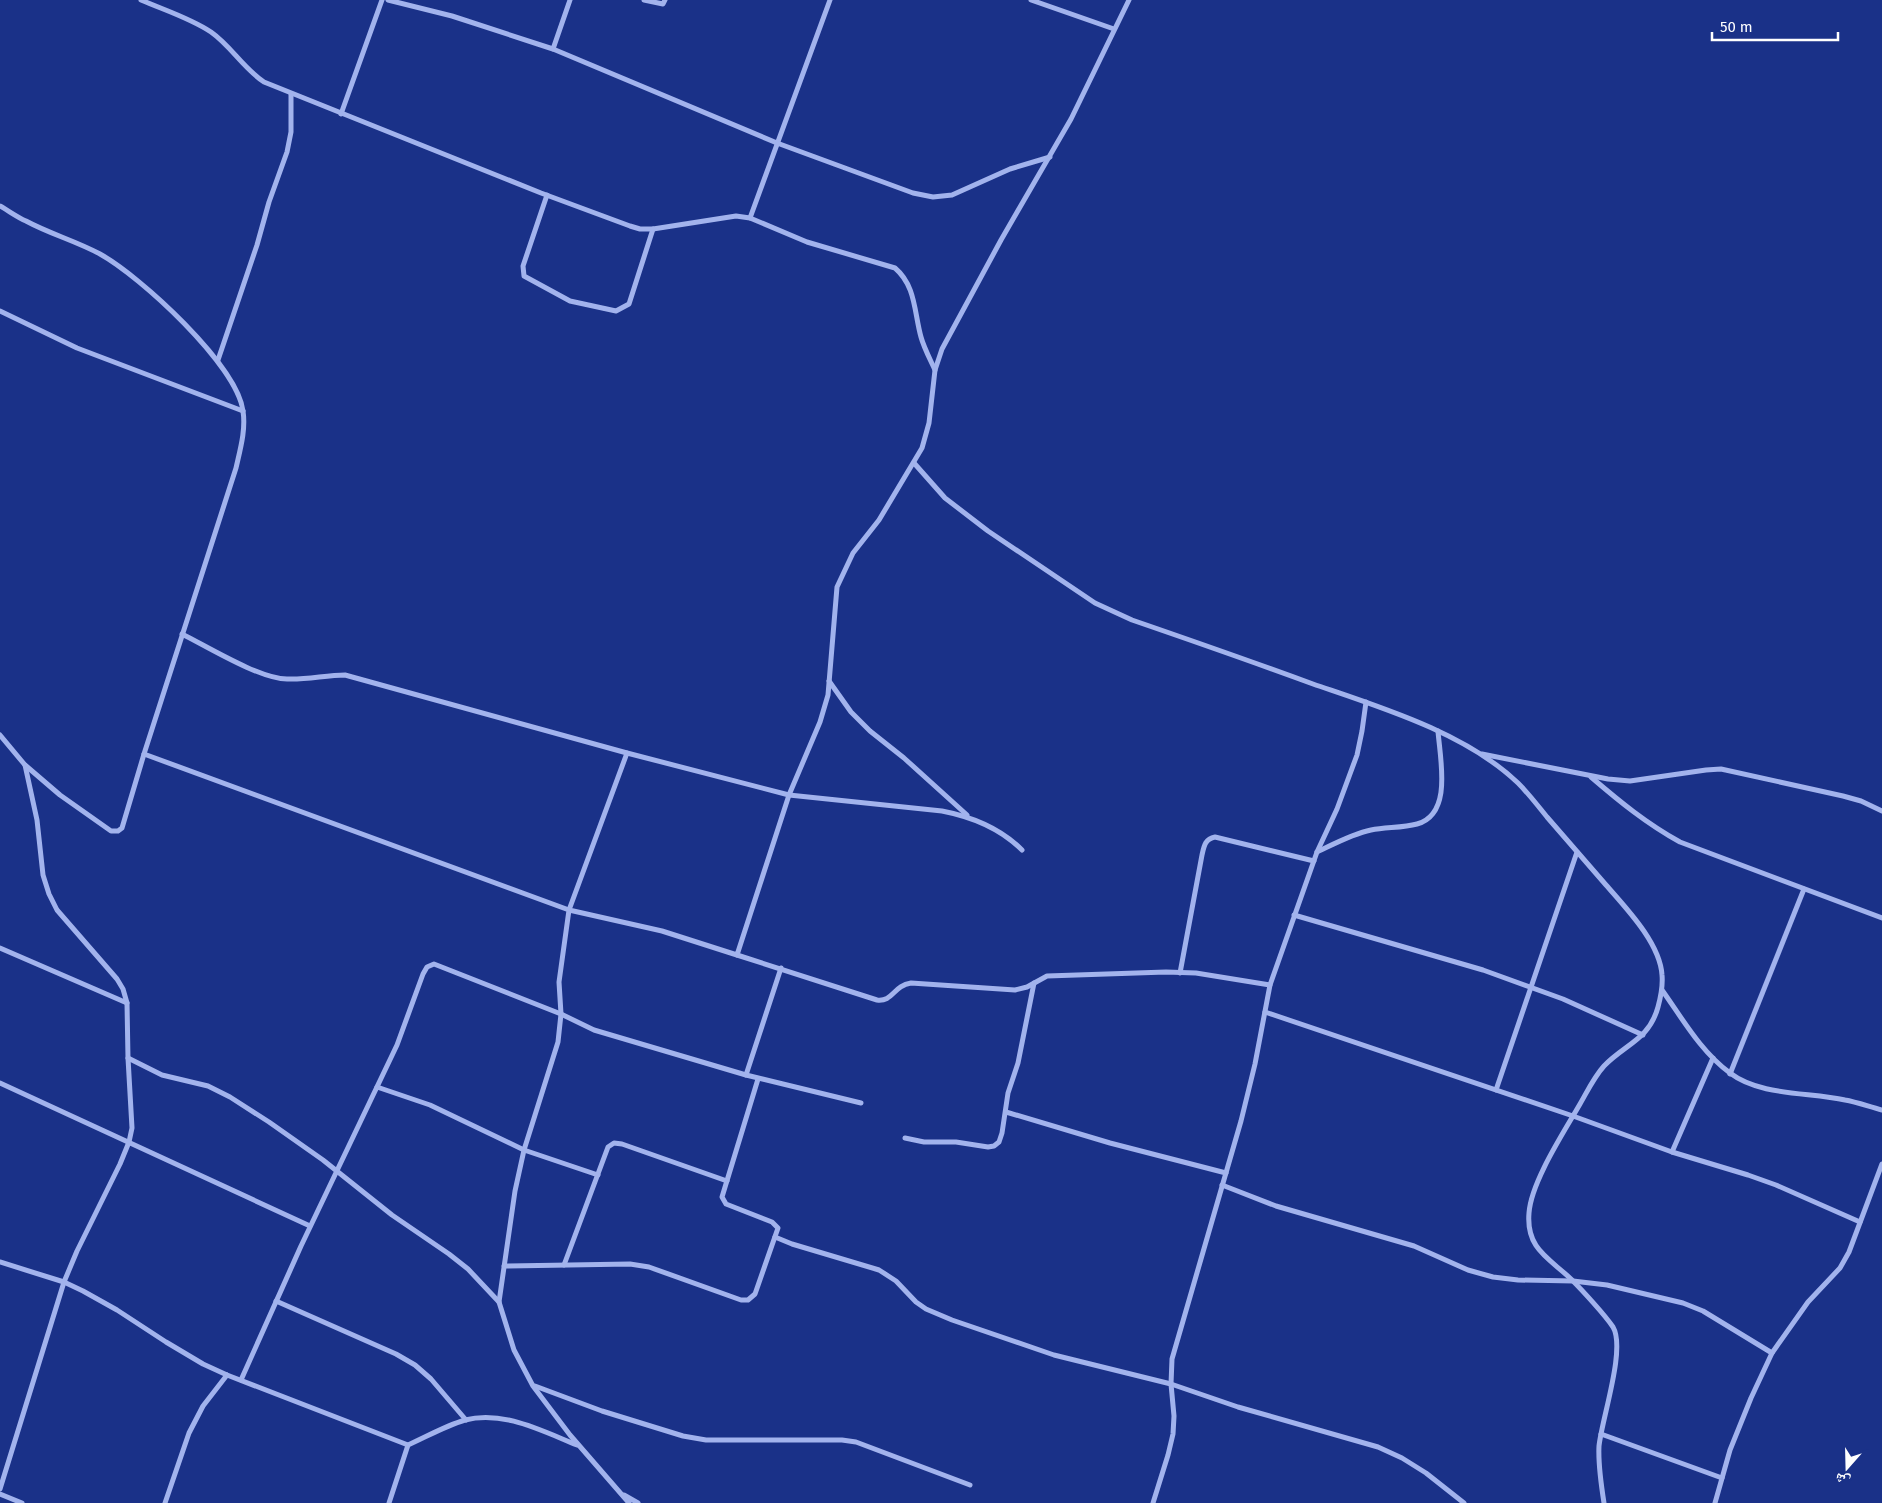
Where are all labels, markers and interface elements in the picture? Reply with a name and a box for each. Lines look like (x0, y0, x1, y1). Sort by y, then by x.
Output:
scale bar (1712, 10, 1838, 42)
text: 50 m (1720, 18, 1753, 36)
north arrow (1822, 1443, 1872, 1493)
text: ش (1833, 1469, 1853, 1490)

